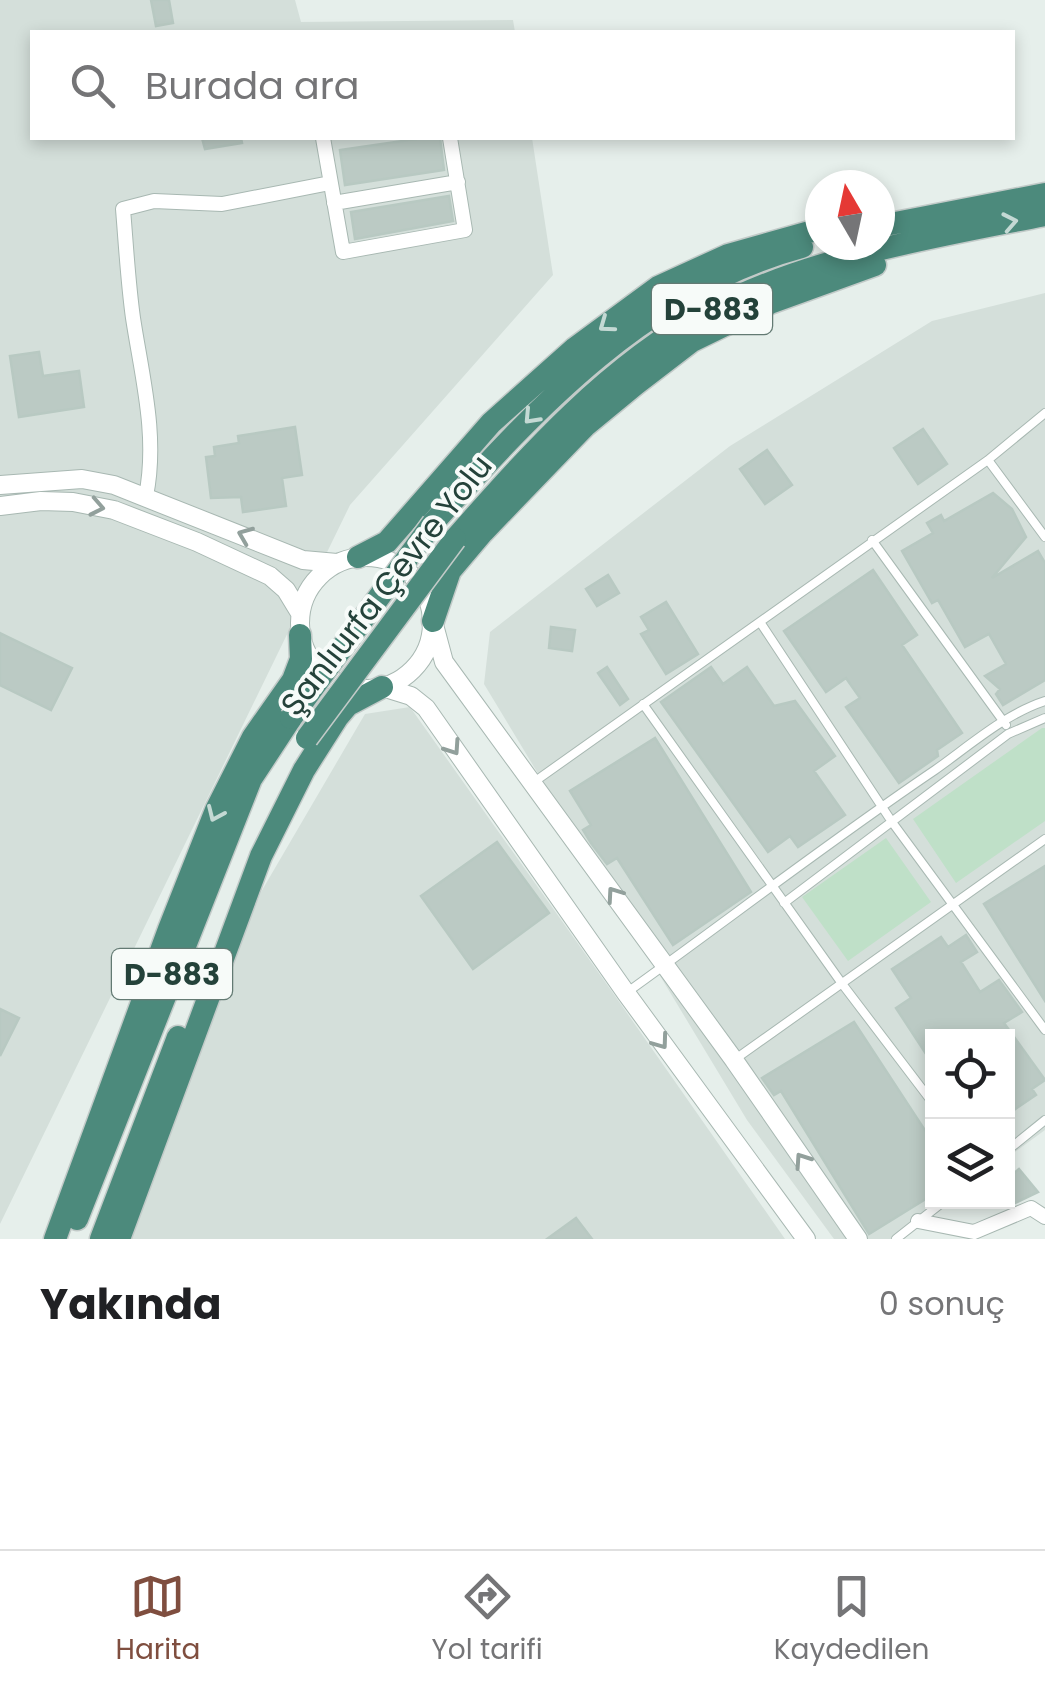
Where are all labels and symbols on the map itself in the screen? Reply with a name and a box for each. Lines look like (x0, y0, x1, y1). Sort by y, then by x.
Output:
north arrow (805, 170, 895, 260)
one-way arrow (1001, 213, 1018, 234)
road number: D-883 (652, 284, 772, 334)
one-way arrow (599, 314, 617, 331)
one-way arrow (525, 405, 543, 423)
street label: Şanlıurfa Çevre Yolu (270, 445, 502, 725)
one-way arrow (88, 495, 105, 516)
one-way arrow (237, 526, 255, 546)
one-way arrow (441, 737, 460, 755)
one-way arrow (207, 804, 227, 822)
one-way arrow (608, 887, 626, 906)
road number: D-883 (112, 949, 232, 999)
one-way arrow (649, 1030, 668, 1049)
one-way arrow (796, 1152, 814, 1171)

